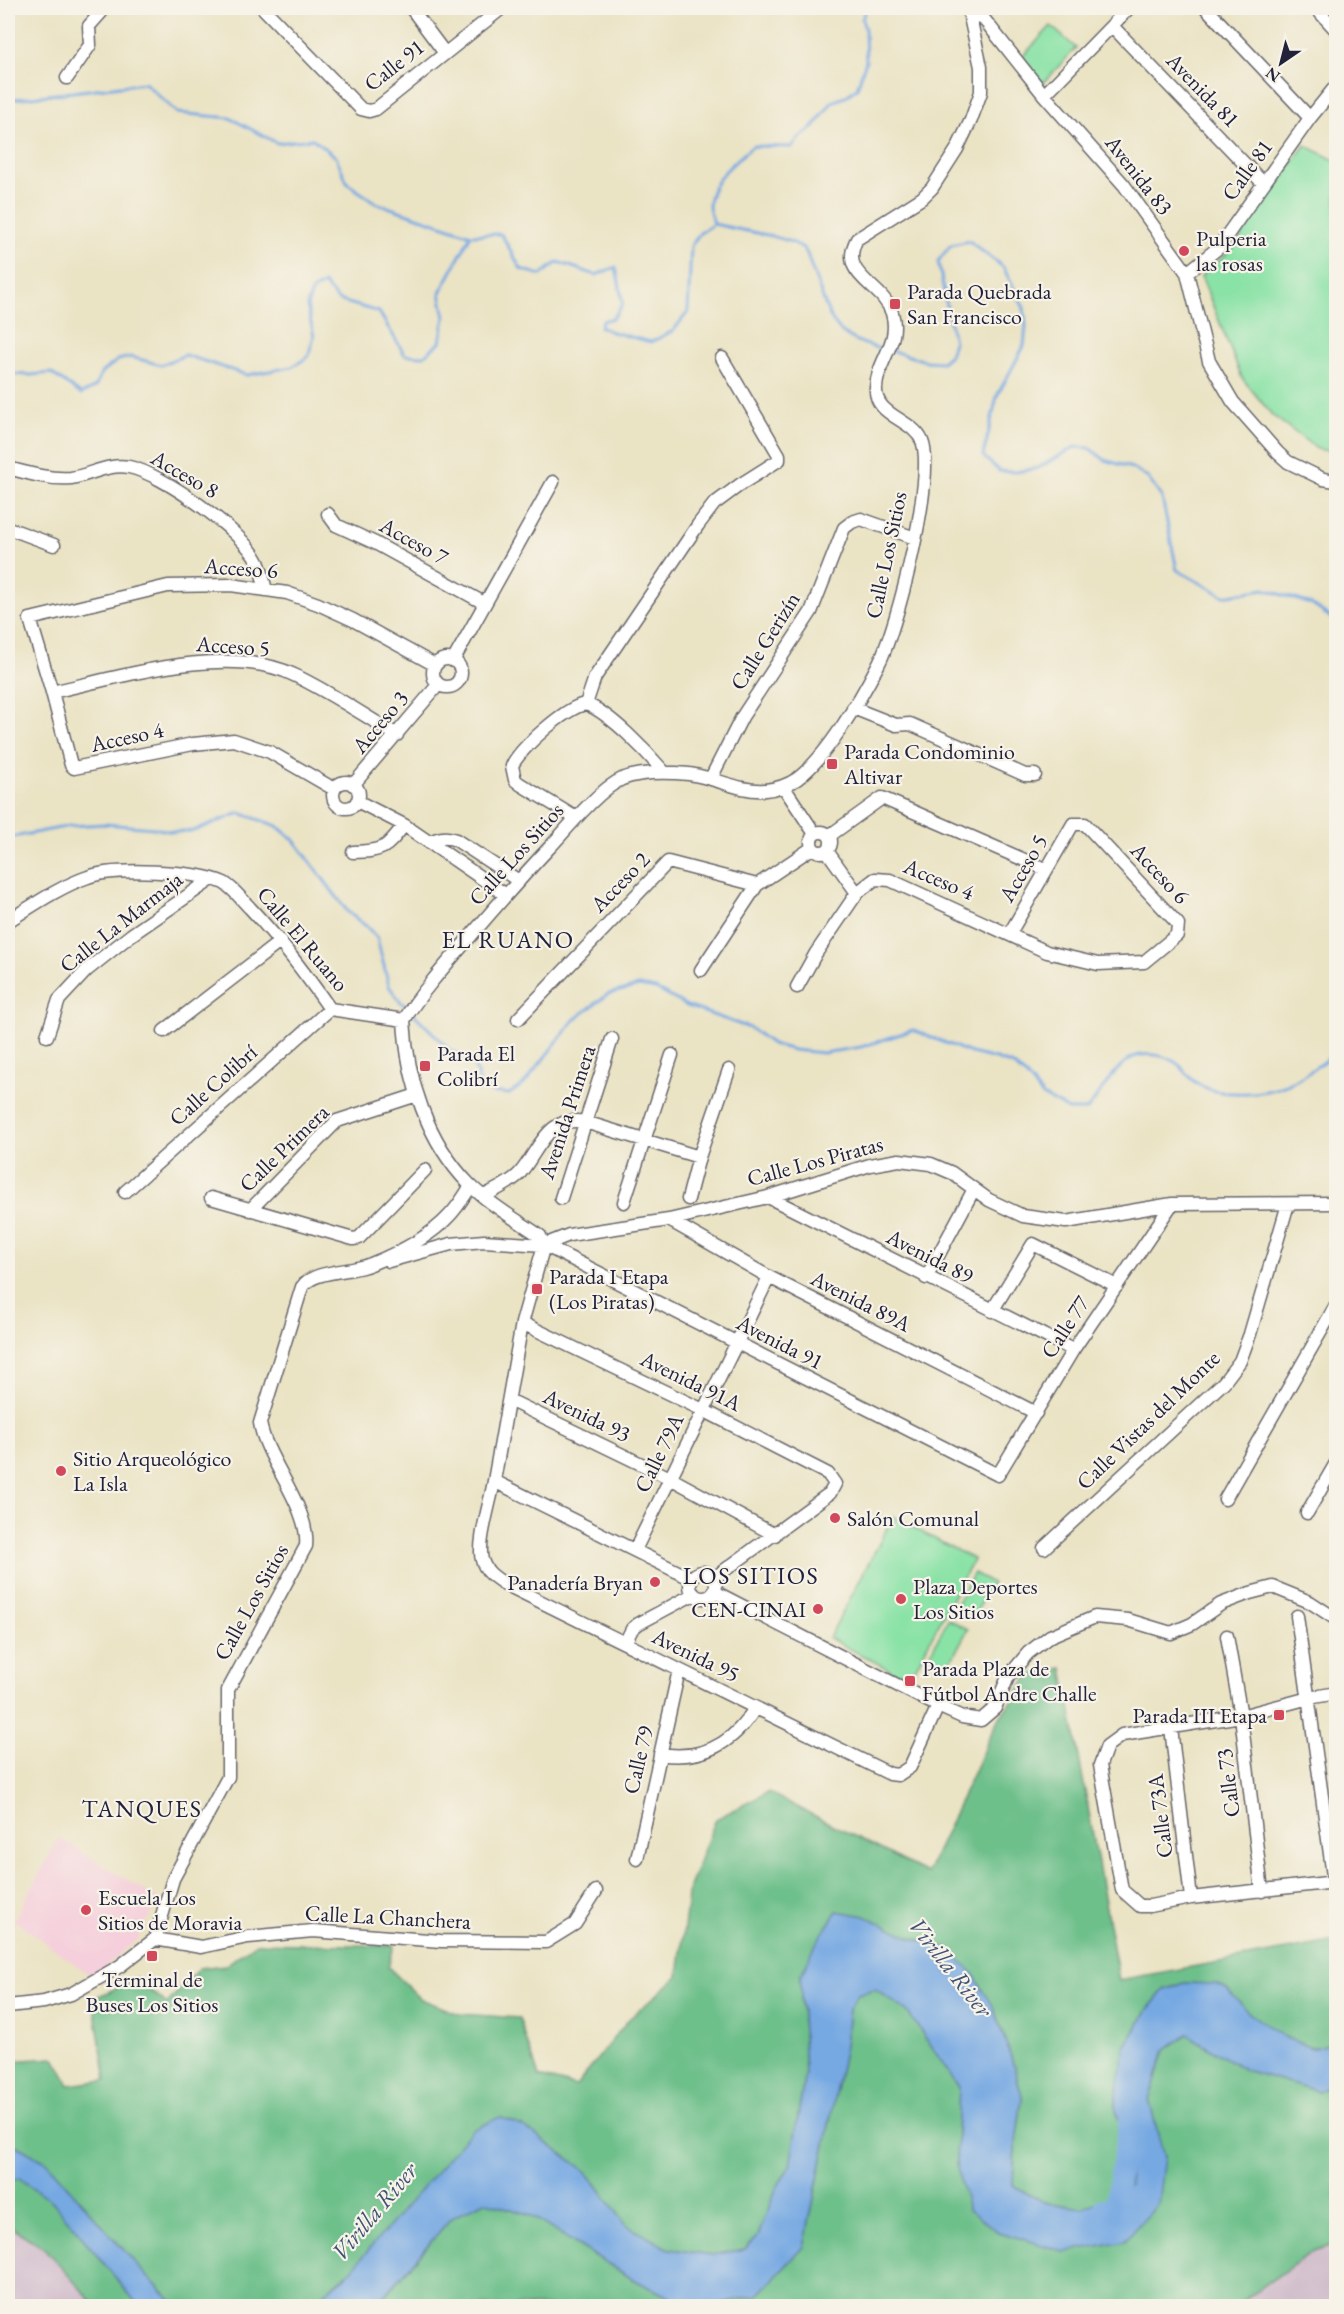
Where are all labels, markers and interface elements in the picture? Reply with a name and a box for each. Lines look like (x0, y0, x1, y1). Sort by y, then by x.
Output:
street label: Calle 91 (358, 32, 430, 98)
north arrow (1251, 33, 1311, 93)
street label: Avenida 81 (1159, 45, 1246, 134)
text: N (1261, 63, 1284, 87)
street label: Avenida 83 (1098, 128, 1179, 221)
street label: Calle 81 (1215, 134, 1279, 206)
place label: Pulperia las rosas (1196, 224, 1267, 278)
marker: Pulperia las rosas (1177, 244, 1191, 258)
place label: Parada Quebrada San Francisco (907, 277, 1052, 331)
marker: Parada Quebrada San Francisco (888, 297, 902, 311)
street label: Acceso 8 (145, 442, 224, 505)
street label: Calle Los Sitios (858, 489, 914, 621)
street label: Acceso 7 (374, 510, 454, 572)
street label: Acceso 6 (202, 551, 279, 585)
street label: Calle Gerizín (723, 586, 807, 696)
street label: Acceso 5 (194, 629, 271, 663)
street label: Acceso 3 (345, 684, 415, 760)
street label: Acceso 4 (87, 715, 167, 759)
place label: Parada Condominio Altivar (843, 737, 1015, 791)
marker: Parada Condominio Altivar (825, 757, 839, 771)
street label: Calle Los Sitios (462, 796, 570, 912)
street label: Acceso 5 (991, 829, 1054, 908)
street label: Acceso 6 (1124, 835, 1196, 910)
street label: Acceso 2 (583, 845, 656, 919)
street label: Acceso 4 (898, 851, 979, 907)
street label: Calle La Marmaja (53, 865, 189, 979)
street label: Calle El Ruano (251, 880, 356, 998)
district label: EL RUANO (441, 924, 575, 955)
street label: Calle Colibrí (163, 1037, 264, 1132)
place label: Parada El Colibrí (437, 1039, 515, 1093)
street label: Avenida Primera (531, 1041, 602, 1184)
marker: Parada El Colibrí (418, 1059, 432, 1073)
street label: Calle Primera (233, 1098, 335, 1198)
street label: Calle Los Piratas (744, 1129, 886, 1193)
street label: Avenida 89 (881, 1221, 979, 1290)
place label: Parada I Etapa (Los Piratas) (549, 1262, 669, 1316)
street label: Avenida 89A (805, 1263, 917, 1339)
marker: Parada I Etapa (Los Piratas) (530, 1282, 544, 1296)
street label: Calle 77 (1034, 1290, 1096, 1364)
street label: Avenida 91 (731, 1307, 828, 1376)
street label: Avenida 91A (635, 1344, 747, 1418)
street label: Calle Vistas del Monte (1070, 1344, 1226, 1496)
street label: Avenida 93 (538, 1381, 636, 1449)
street label: Calle 79A (627, 1408, 691, 1497)
place label: Sitio Arqueológico La Isla (73, 1444, 231, 1498)
marker: Sitio Arqueológico La Isla (54, 1464, 68, 1478)
place label: Salón Comunal (847, 1504, 979, 1533)
marker: Salón Comunal (828, 1511, 842, 1525)
street label: Calle Los Sitios (207, 1539, 295, 1665)
district label: LOS SITIOS (683, 1560, 819, 1591)
place label: Panadería Bryan (507, 1568, 643, 1597)
place label: Plaza Deportes Los Sitios (913, 1572, 1038, 1626)
marker: Panadería Bryan (648, 1575, 662, 1589)
marker: Plaza Deportes Los Sitios (894, 1592, 908, 1606)
place label: CEN-CINAI (691, 1595, 807, 1624)
marker: CEN-CINAI (811, 1602, 825, 1616)
street label: Avenida 95 (647, 1621, 745, 1689)
place label: Parada Plaza de Fútbol Andre Challe (922, 1654, 1097, 1708)
marker: Parada Plaza de Fútbol Andre Challe (903, 1674, 917, 1688)
place label: Parada III Etapa (1132, 1701, 1267, 1730)
marker: Parada III Etapa (1272, 1708, 1286, 1722)
street label: Calle 79 (616, 1723, 660, 1797)
street label: Calle 73 (1209, 1747, 1247, 1819)
street label: Calle 73A (1140, 1772, 1180, 1860)
district label: TANQUES (82, 1793, 202, 1824)
place label: Escuela Los Sitios de Moravia (98, 1883, 242, 1937)
street label: Calle La Chanchera (304, 1898, 472, 1936)
marker: Escuela Los Sitios de Moravia (79, 1903, 93, 1917)
water label: Virilla River (902, 1911, 1001, 2025)
marker: Terminal de Buses Los Sitios (145, 1949, 159, 1963)
place label: Terminal de Buses Los Sitios (86, 1965, 218, 2019)
water label: Virilla River (324, 2154, 425, 2266)

